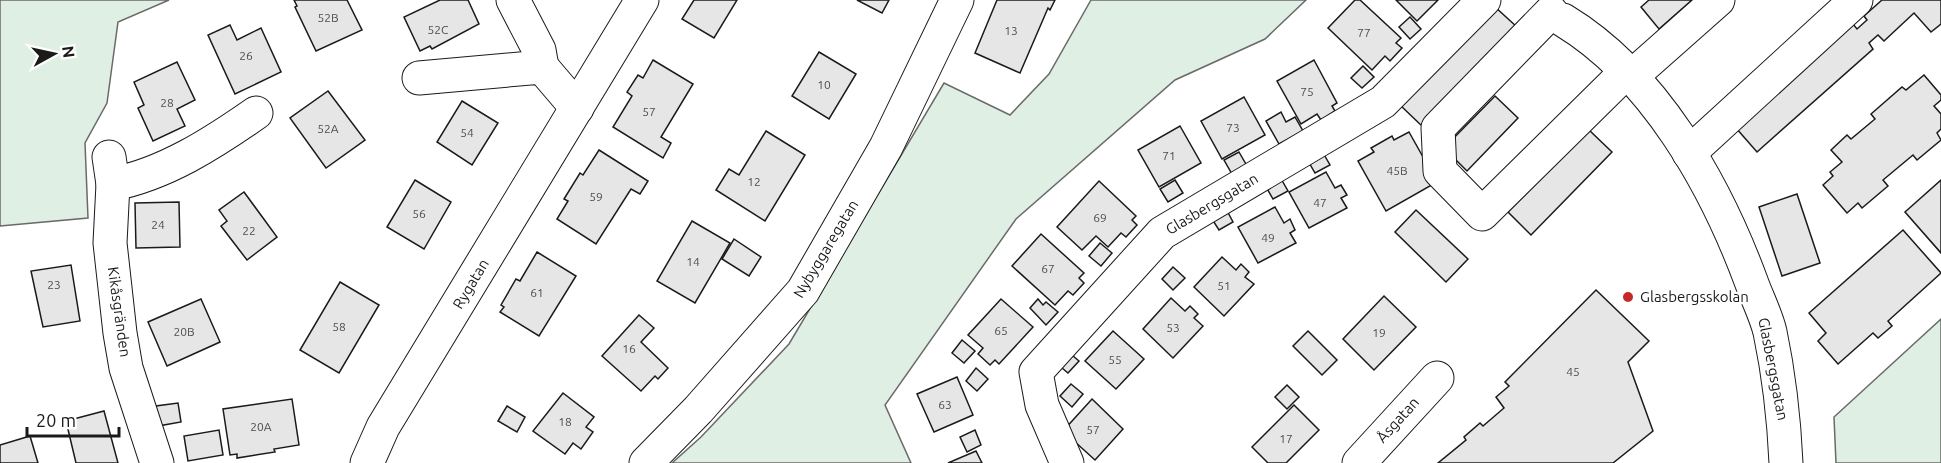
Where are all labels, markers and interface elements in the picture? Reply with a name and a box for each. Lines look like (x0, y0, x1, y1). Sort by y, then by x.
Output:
house number: 52B (317, 11, 339, 24)
house number: 52C (428, 23, 449, 36)
north arrow (24, 24, 84, 84)
house number: 13 (1004, 24, 1018, 37)
house number: 77 (1357, 26, 1371, 39)
text: N (59, 45, 79, 59)
house number: 26 (239, 49, 253, 62)
house number: 10 (817, 78, 831, 91)
house number: 75 (1300, 85, 1314, 98)
house number: 28 (160, 96, 174, 109)
house number: 57 (642, 105, 656, 118)
house number: 73 (1226, 121, 1240, 134)
house number: 52A (317, 122, 339, 135)
house number: 54 (460, 126, 474, 139)
house number: 71 (1162, 149, 1176, 162)
house number: 45B (1386, 164, 1408, 177)
street label: Glasbergsgatan (1163, 169, 1261, 238)
house number: 12 (747, 175, 761, 188)
house number: 59 (589, 190, 603, 203)
house number: 47 (1313, 196, 1327, 209)
street label: Nybyggaregatan (790, 197, 862, 301)
house number: 56 (412, 207, 426, 220)
house number: 69 (1093, 211, 1107, 224)
house number: 24 (151, 218, 165, 231)
house number: 22 (242, 224, 256, 237)
house number: 49 (1261, 231, 1275, 244)
house number: 14 (686, 255, 700, 268)
street label: Rygatan (449, 256, 492, 312)
house number: 67 (1041, 262, 1055, 275)
street label: Kikåsgränden (105, 266, 134, 358)
house number: 23 (47, 278, 61, 291)
house number: 51 (1217, 279, 1231, 292)
house number: 61 (530, 286, 544, 299)
place label: Glasbergsskolan (1640, 288, 1749, 305)
marker: Glasbergsskolan (1621, 290, 1635, 304)
street label: Glasbergsgatan (1755, 316, 1792, 422)
house number: 58 (332, 320, 346, 333)
house number: 53 (1166, 321, 1180, 334)
house number: 65 (994, 324, 1008, 337)
house number: 20B (173, 325, 195, 338)
house number: 19 (1372, 326, 1386, 339)
house number: 16 (622, 342, 636, 355)
house number: 55 (1108, 353, 1122, 366)
house number: 45 (1566, 365, 1580, 378)
street label: Åsgatan (1373, 394, 1422, 446)
house number: 63 (938, 398, 952, 411)
scale bar (27, 400, 118, 438)
text: 20 m (36, 410, 76, 430)
house number: 18 (558, 415, 572, 428)
house number: 20A (250, 420, 272, 433)
house number: 57 (1086, 423, 1100, 436)
house number: 17 (1279, 432, 1293, 445)

